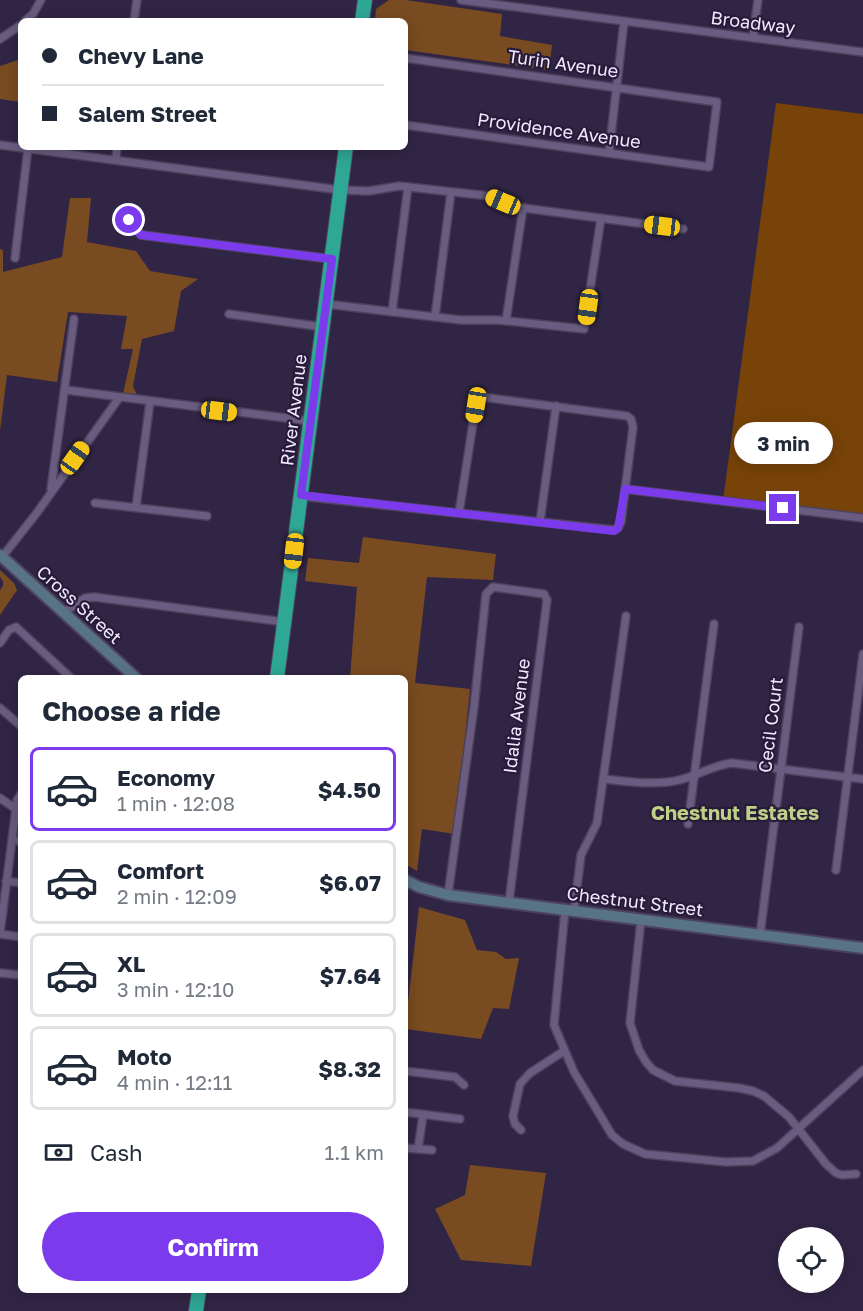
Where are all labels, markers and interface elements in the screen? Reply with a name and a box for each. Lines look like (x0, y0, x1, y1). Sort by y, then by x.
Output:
street label: Broadway (710, 6, 797, 38)
text: Chevy Lane (78, 42, 204, 69)
street label: Turin Avenue (506, 44, 620, 82)
text: Salem Street (78, 100, 217, 127)
street label: Providence Avenue (476, 108, 642, 152)
car (483, 187, 523, 217)
route start (115, 206, 142, 233)
car (643, 215, 681, 237)
car (577, 288, 599, 326)
street label: River Avenue (275, 353, 311, 467)
car (464, 386, 488, 424)
car (200, 400, 238, 422)
callout: 3 min (734, 421, 832, 463)
text: 3 min (757, 431, 810, 455)
car (57, 438, 93, 478)
route end (769, 494, 796, 521)
car (283, 532, 305, 570)
street label: Cross Street (33, 560, 127, 648)
street label: Idalia Avenue (498, 657, 534, 775)
street label: Cecil Court (753, 676, 787, 774)
text: Choose a ride (42, 695, 221, 727)
icon: car (45, 762, 99, 816)
text: Economy (117, 764, 215, 791)
text: $4.50 (318, 776, 381, 803)
text: 1 min · 12:08 (117, 791, 235, 815)
district label: Chestnut Estates (651, 800, 819, 824)
icon: car (45, 855, 99, 909)
text: Comfort (117, 857, 204, 884)
text: $6.07 (319, 869, 381, 896)
street label: Chestnut Street (566, 882, 705, 920)
text: 2 min · 12:09 (117, 884, 237, 908)
icon: car (45, 948, 99, 1002)
text: XL (117, 950, 145, 977)
text: $7.64 (320, 962, 381, 989)
text: 3 min · 12:10 (117, 977, 234, 1001)
icon: car (45, 1041, 99, 1095)
text: Moto (117, 1043, 172, 1070)
text: $8.32 (318, 1055, 381, 1082)
text: 4 min · 12:11 (117, 1070, 232, 1094)
icon: cash (42, 1136, 75, 1169)
text: Cash (90, 1139, 143, 1166)
text: 1.1 km (325, 1140, 384, 1164)
button: Confirm (42, 1212, 384, 1281)
map controls (778, 1227, 844, 1293)
button: locate (778, 1227, 844, 1293)

